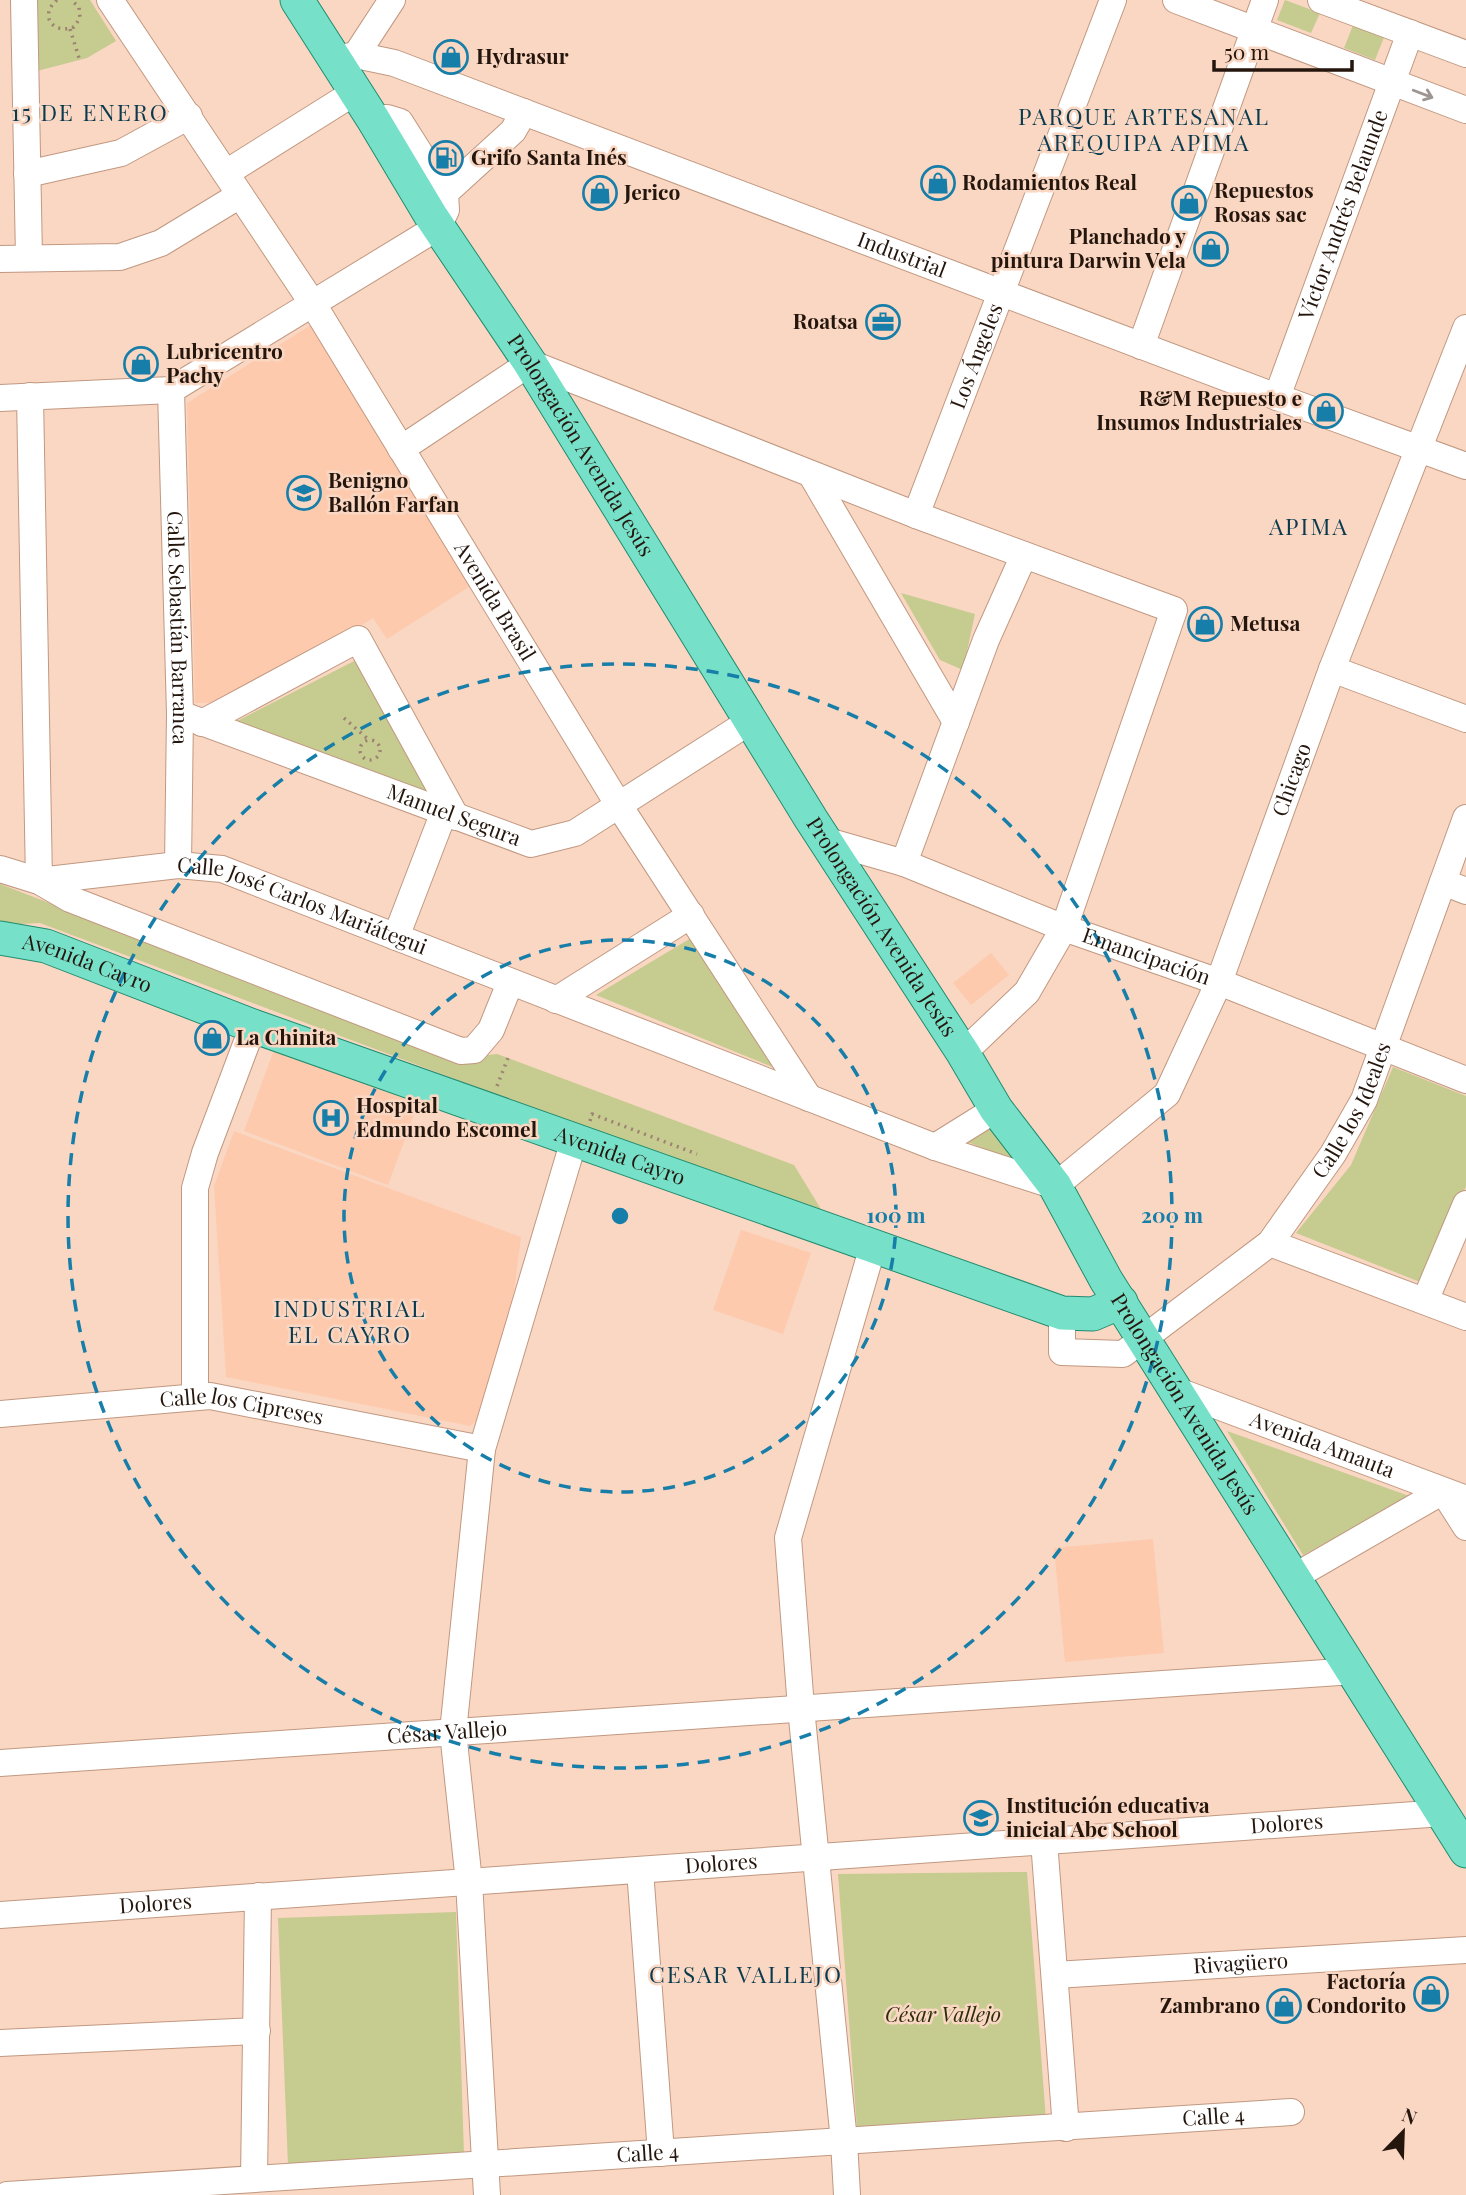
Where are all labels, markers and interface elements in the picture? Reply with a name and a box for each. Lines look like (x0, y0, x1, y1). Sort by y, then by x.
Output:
scale bar (1214, 28, 1352, 72)
text: 50 m (1224, 37, 1270, 65)
shop icon: Hydrasur (432, 38, 470, 76)
place label: Hydrasur (476, 41, 569, 69)
one-way arrow (1412, 89, 1434, 101)
district label: 15 DE ENERO (11, 96, 169, 127)
district label: PARQUE ARTESANAL AREQUIPA APIMA (1018, 100, 1270, 157)
street label: Víctor Andrés Belaunde (1290, 105, 1393, 324)
fuel station icon: Grifo Santa Inés (427, 139, 465, 177)
place label: Grifo Santa Inés (471, 142, 627, 170)
shop icon: Rodamientos Real (919, 164, 957, 202)
place label: Rodamientos Real (962, 167, 1138, 195)
shop icon: Jerico (581, 174, 619, 212)
place label: Repuestos Rosas sac (1214, 175, 1314, 227)
place label: Jerico (623, 177, 681, 205)
shop icon: Repuestos Rosas sac (1170, 184, 1208, 222)
place label: Planchado y pintura Darwin Vela (991, 221, 1186, 273)
street label: Industrial (854, 224, 951, 283)
shop icon: Planchado y pintura Darwin Vela (1192, 230, 1230, 268)
street label: Los Ángeles (942, 299, 1008, 412)
office icon: Roatsa (864, 303, 902, 341)
place label: Roatsa (793, 306, 858, 334)
street label: Prolongación Avenida Jesús (502, 328, 662, 561)
place label: Lubricentro Pachy (166, 336, 283, 388)
shop icon: Lubricentro Pachy (122, 345, 160, 383)
place label: R&M Repuesto e Insumos Industriales (1096, 383, 1302, 435)
shop icon: R&M Repuesto e Insumos Industriales (1307, 392, 1345, 430)
place label: Benigno Ballón Farfan (328, 465, 460, 517)
school or university icon: Benigno Ballón Farfan (285, 474, 323, 512)
street label: Calle Sebastián Barranca (162, 510, 196, 746)
district label: APIMA (1268, 510, 1349, 541)
street label: Avenida Brasil (449, 535, 543, 665)
shop icon: Metusa (1186, 605, 1224, 643)
place label: Metusa (1230, 608, 1300, 636)
street label: Chicago (1264, 739, 1316, 820)
street label: Manuel Segura (384, 776, 526, 851)
street label: Prolongación Avenida Jesús (801, 811, 965, 1041)
street label: Calle José Carlos Mariátegui (176, 849, 432, 960)
street label: Emancipación (1079, 919, 1215, 990)
street label: Avenida Cayro (20, 926, 157, 998)
shop icon: La Chinita (193, 1019, 231, 1057)
place label: La Chinita (236, 1022, 337, 1050)
street label: Calle los Ideales (1304, 1038, 1396, 1183)
place label: Hospital Edmundo Escomel (356, 1090, 538, 1142)
hospital icon: Hospital Edmundo Escomel (312, 1099, 350, 1137)
street label: Avenida Cayro (551, 1118, 689, 1190)
text: 100 m (866, 1200, 926, 1228)
text: 200 m (1141, 1200, 1203, 1228)
centre of rings (608, 1204, 632, 1228)
street label: Prolongación Avenida Jesús (1106, 1287, 1266, 1519)
district label: INDUSTRIAL EL CAYRO (273, 1292, 427, 1349)
street label: Calle los Cipreses (158, 1380, 326, 1430)
street label: Avenida Amauta (1246, 1403, 1400, 1483)
street label: César Vallejo (386, 1713, 508, 1749)
place label: Institución educativa inicial Abc School (1006, 1790, 1210, 1842)
school or university icon: Institución educativa inicial Abc School (962, 1799, 1000, 1837)
street label: Dolores (1249, 1806, 1324, 1839)
street label: Dolores (684, 1845, 758, 1879)
street label: Dolores (118, 1885, 193, 1919)
street label: Rivagüero (1192, 1945, 1289, 1979)
district label: CESAR VALLEJO (649, 1958, 843, 1989)
place label: Factoría Condorito (1306, 1966, 1406, 2018)
shop icon: Factoría Condorito (1412, 1975, 1450, 2013)
shop icon: Zambrano (1265, 1987, 1303, 2025)
place label: Zambrano (1160, 1990, 1260, 2018)
park label: César Vallejo (885, 1999, 1001, 2027)
north arrow (1368, 2097, 1438, 2167)
street label: Calle 4 (1181, 2099, 1245, 2131)
text: N (1399, 2101, 1422, 2130)
street label: Calle 4 (615, 2136, 680, 2168)

